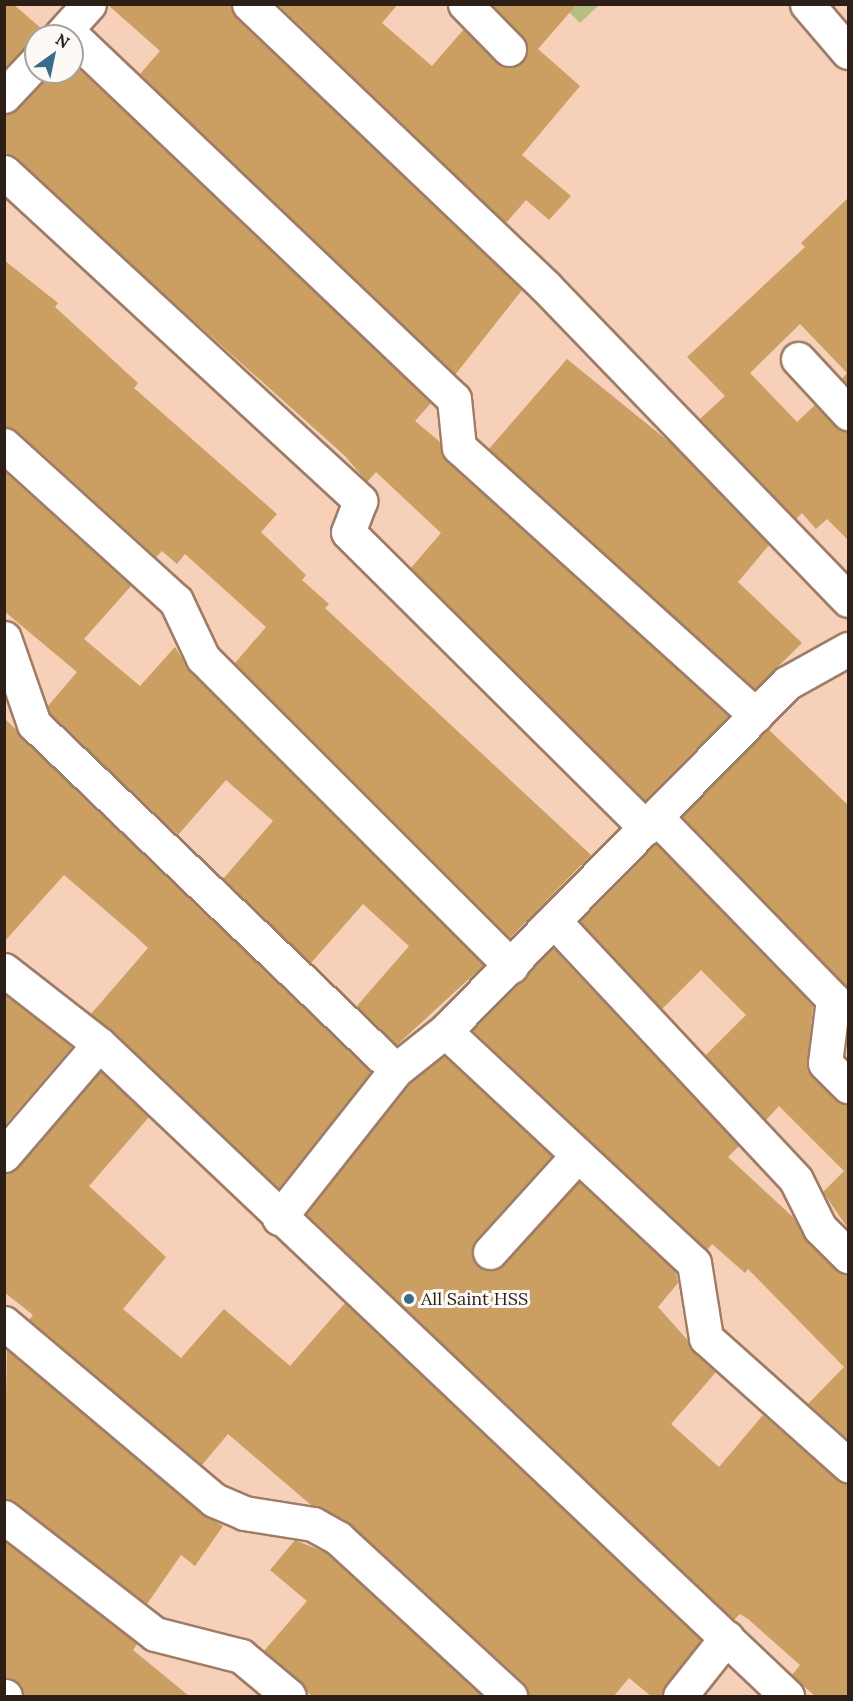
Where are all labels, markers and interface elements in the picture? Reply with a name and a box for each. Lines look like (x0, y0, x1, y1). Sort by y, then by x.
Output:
north arrow (24, 24, 84, 84)
text: N (52, 29, 73, 52)
place label: All Saint HSS (421, 1288, 528, 1310)
marker: All Saint HSS (402, 1292, 416, 1306)

